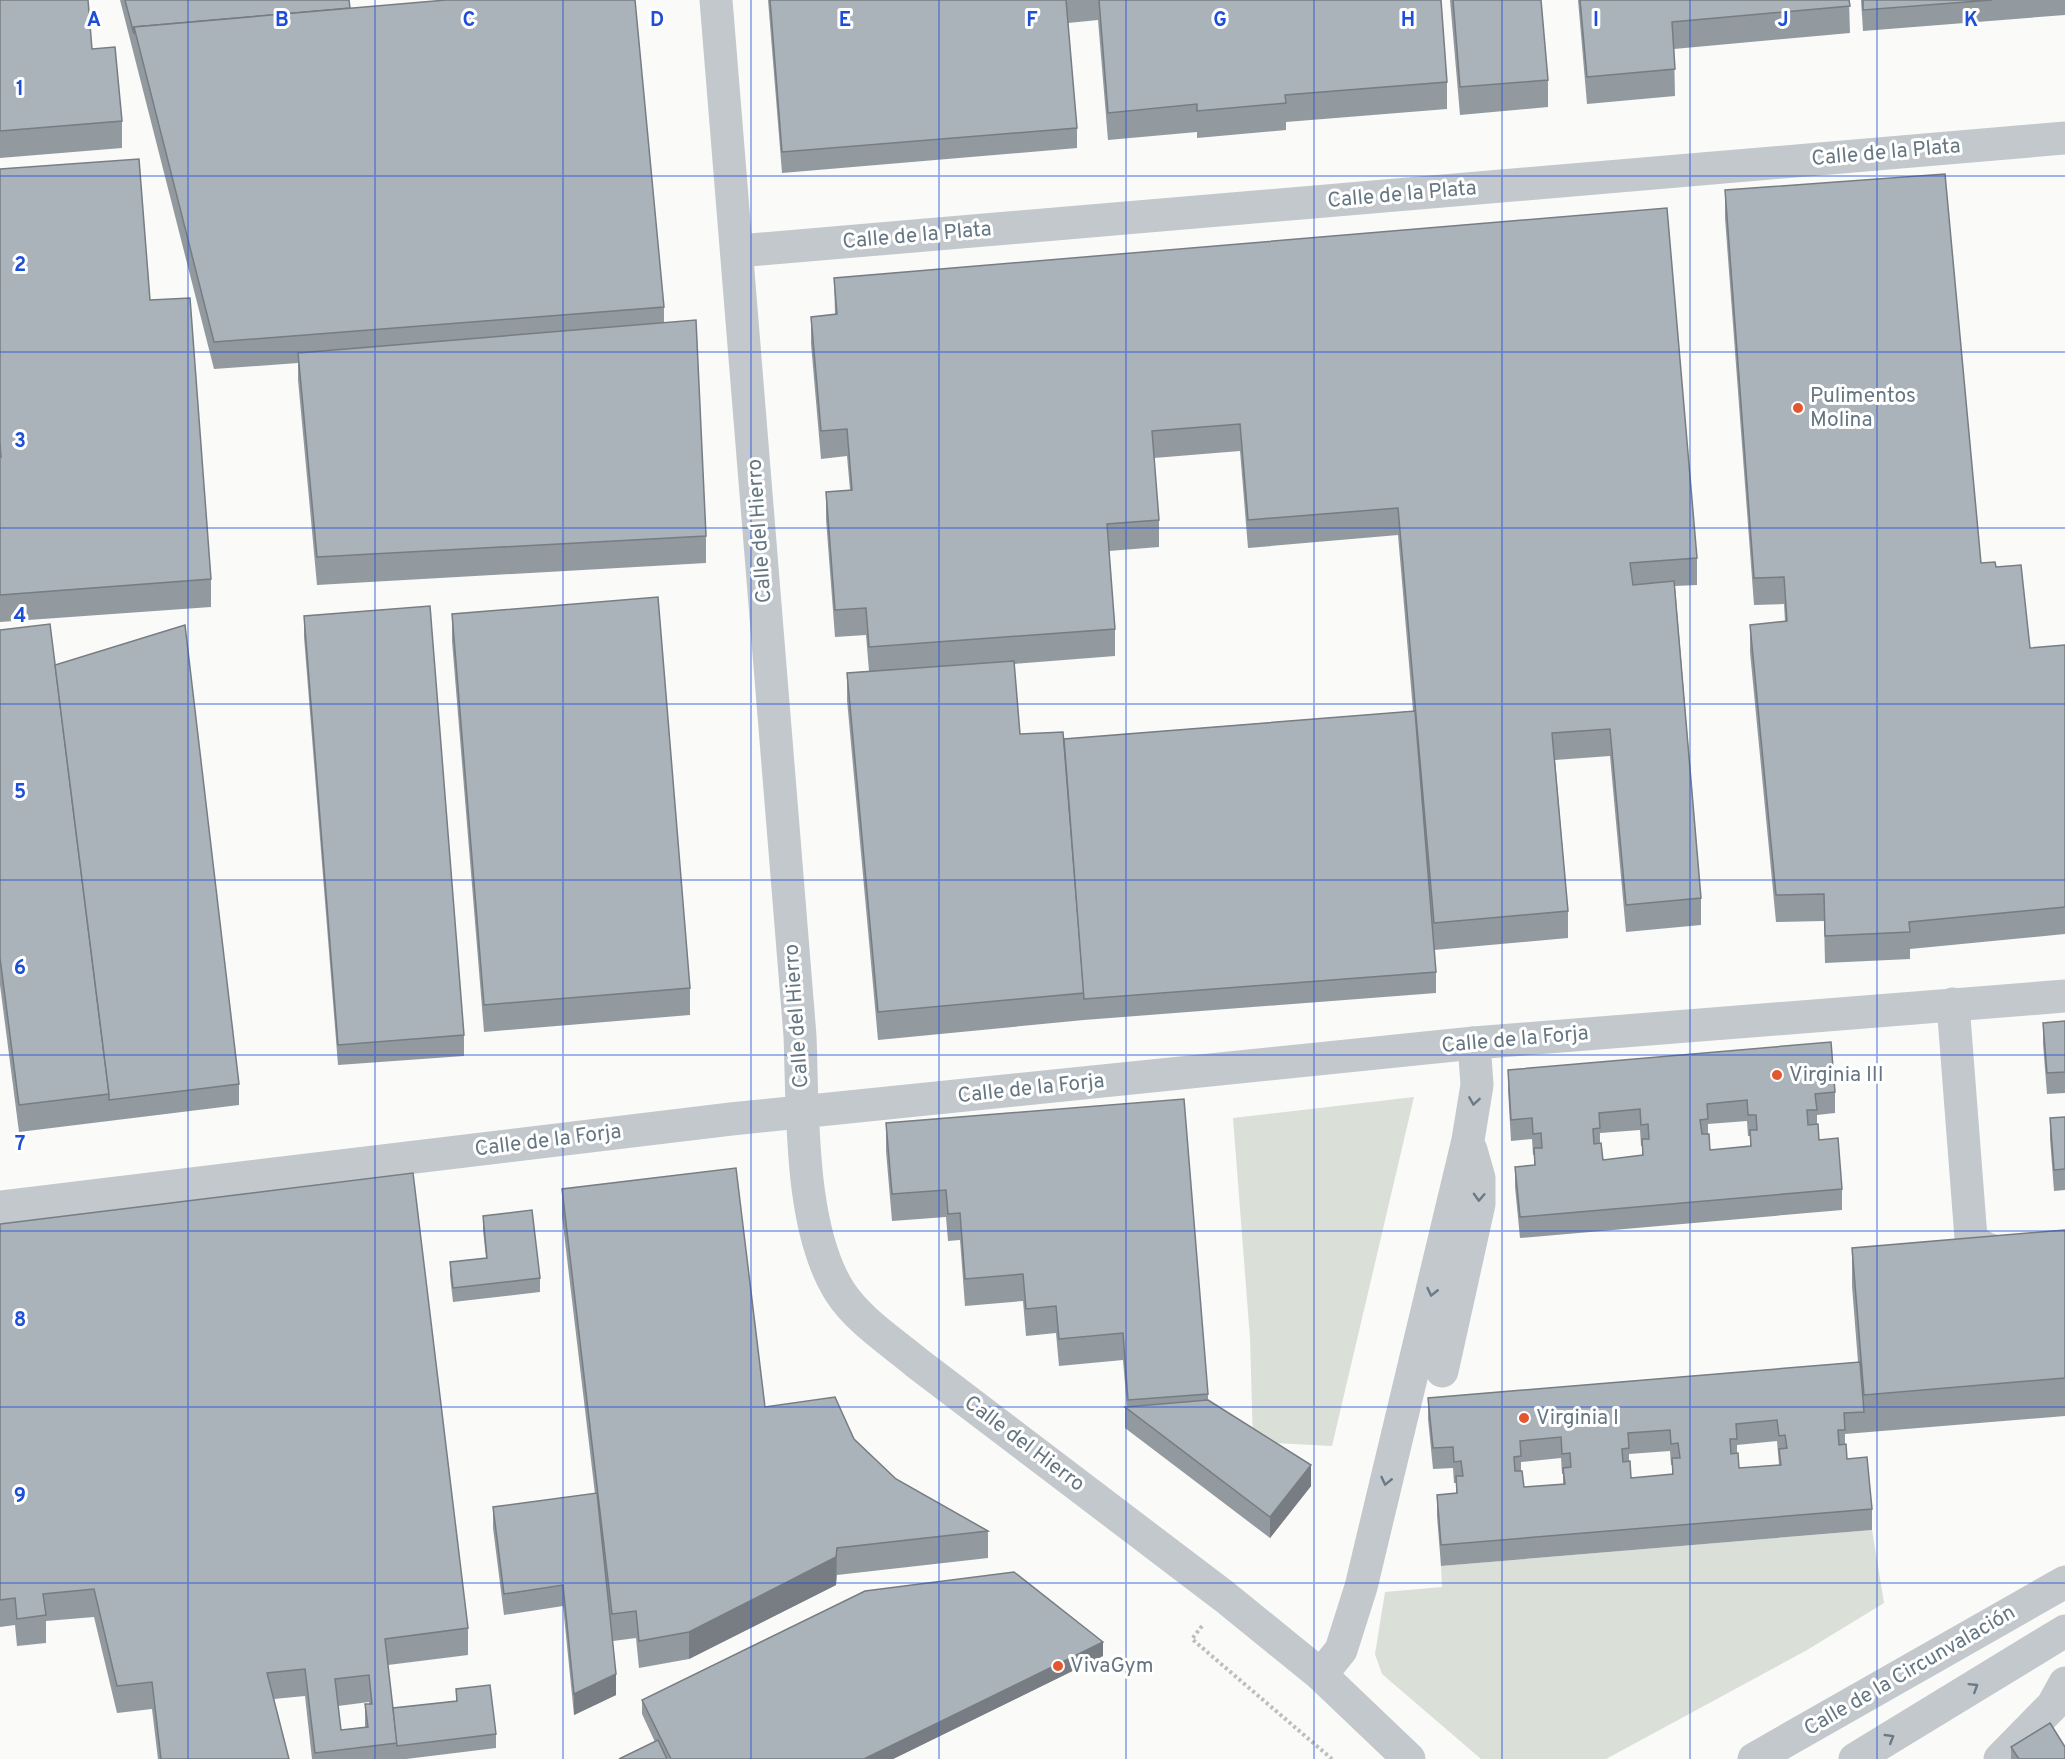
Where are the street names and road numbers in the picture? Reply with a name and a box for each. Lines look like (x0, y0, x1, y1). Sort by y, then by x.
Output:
street label: Calle de la Plata (1810, 133, 1962, 173)
street label: Calle de la Plata (1326, 175, 1478, 215)
street label: Calle de la Plata (841, 216, 993, 256)
street label: Calle del Hierro (741, 458, 779, 604)
street label: Calle del Hierro (778, 943, 816, 1089)
street label: Calle de la Forja (1440, 1020, 1590, 1060)
street label: Calle de la Forja (956, 1068, 1106, 1110)
street label: Calle de la Forja (473, 1119, 623, 1163)
street label: Calle del Hierro (958, 1390, 1090, 1498)
street label: Calle de la Circunvalación (1799, 1599, 2021, 1743)

